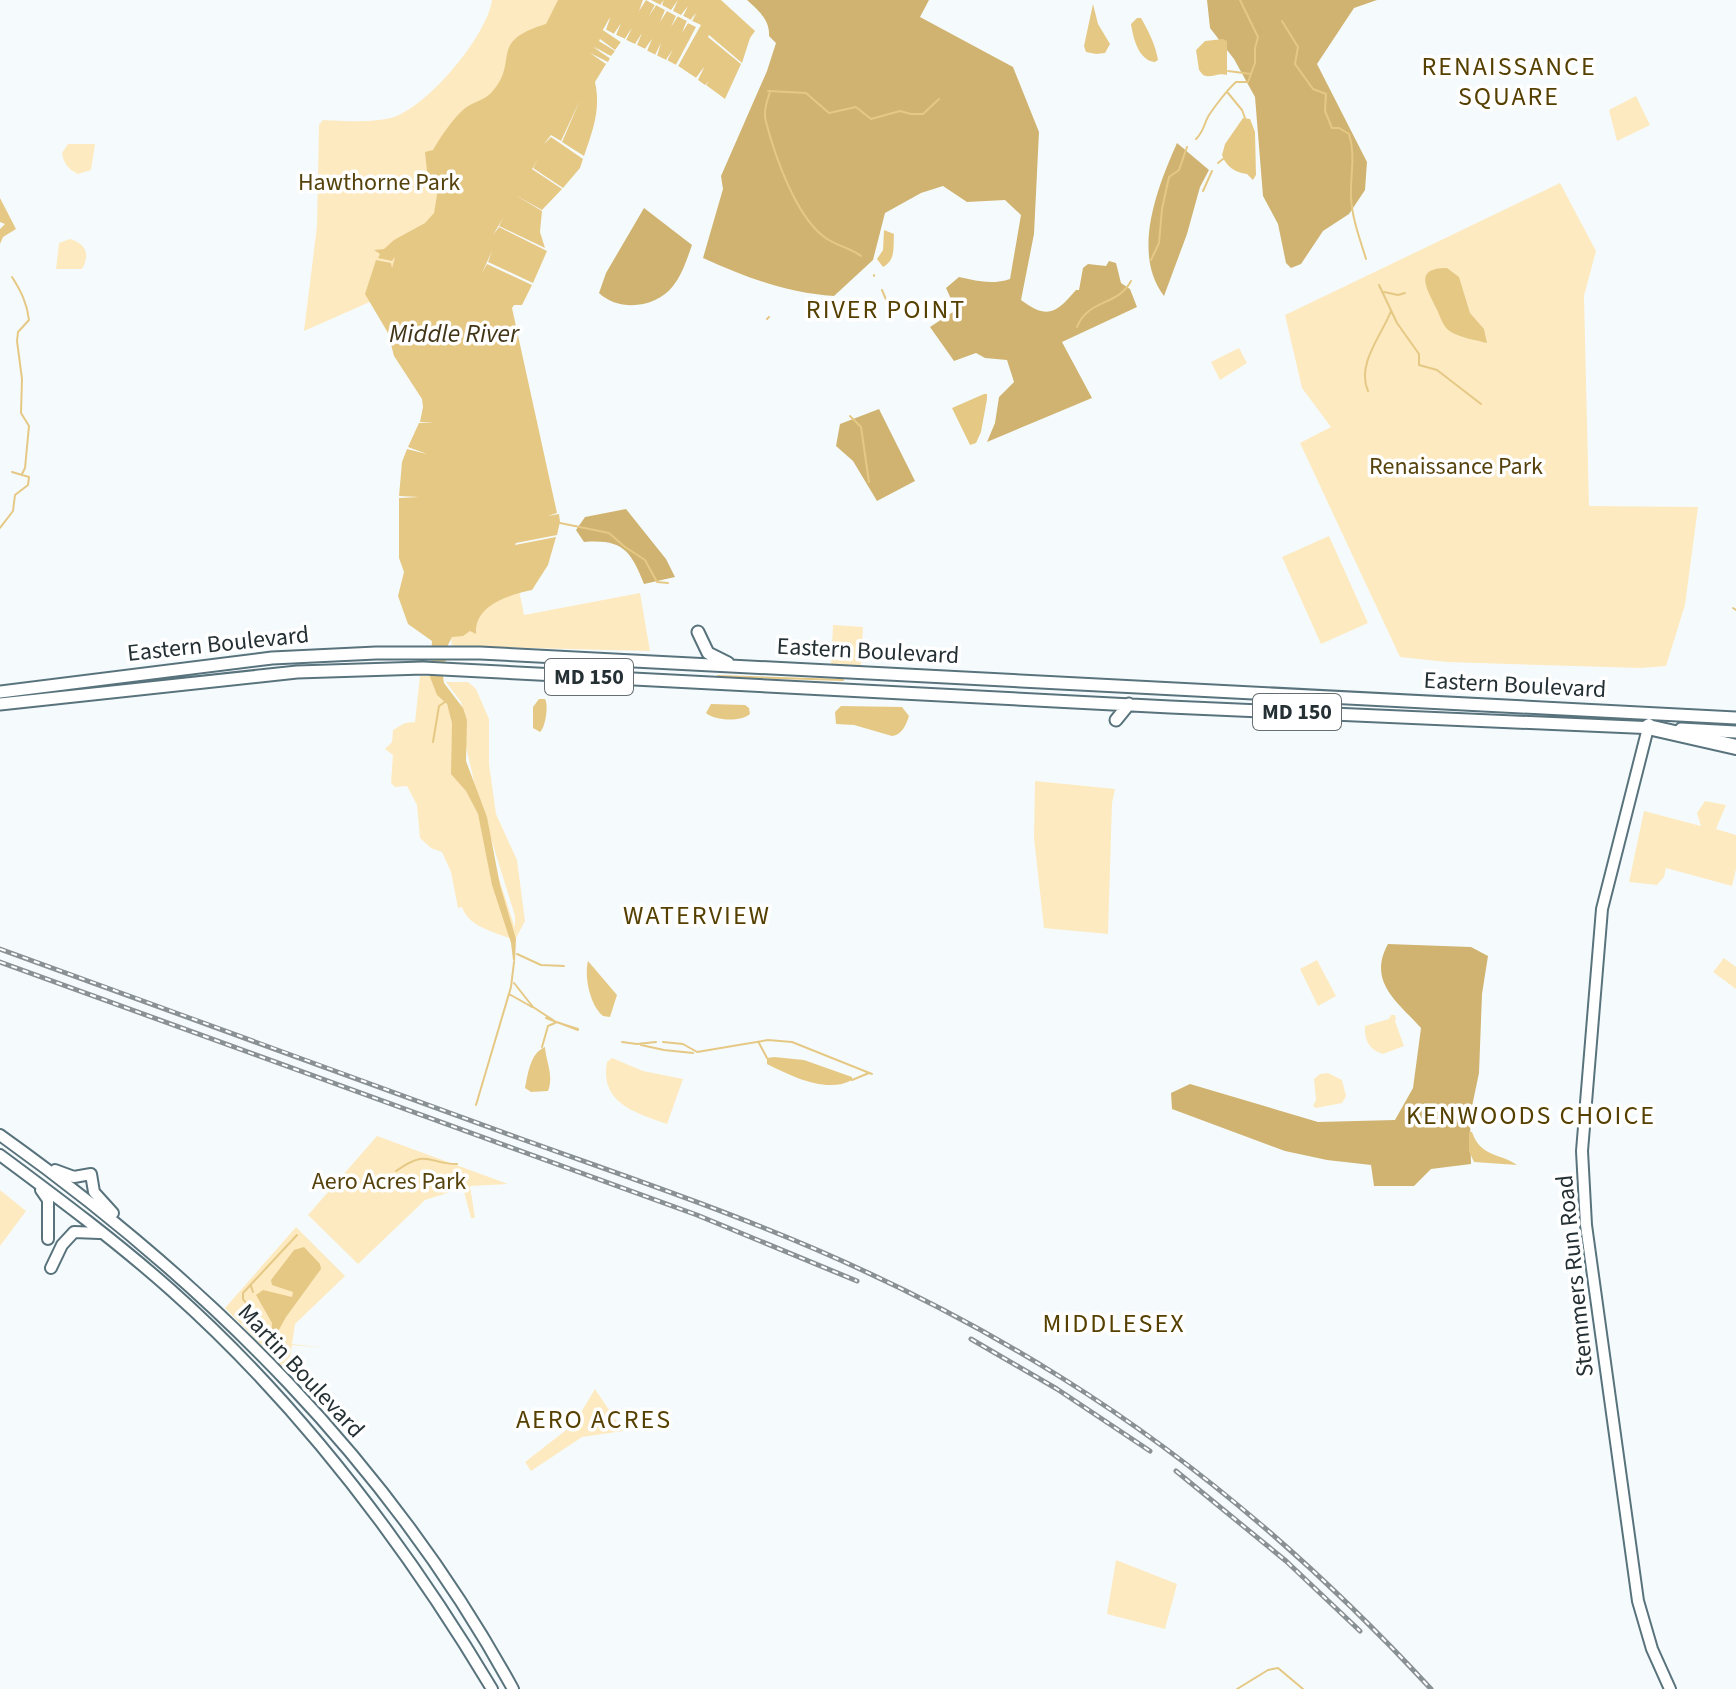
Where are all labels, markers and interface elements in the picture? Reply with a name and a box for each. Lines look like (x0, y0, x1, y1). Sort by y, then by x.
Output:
district label: RENAISSANCE SQUARE (1421, 48, 1597, 115)
park label: Hawthorne Park (298, 165, 460, 200)
district label: RIVER POINT (806, 291, 966, 328)
water label: Middle River (389, 315, 520, 352)
park label: Renaissance Park (1369, 449, 1543, 484)
street label: Eastern Boulevard (125, 617, 311, 671)
street label: Eastern Boulevard (776, 629, 960, 673)
road number: MD 150 (545, 659, 633, 695)
street label: Eastern Boulevard (1423, 663, 1607, 707)
road number: MD 150 (1253, 694, 1341, 730)
district label: WATERVIEW (623, 897, 771, 934)
district label: KENWOODS CHOICE (1406, 1097, 1656, 1134)
park label: Aero Acres Park (312, 1164, 466, 1199)
street label: Stemmers Run Road (1547, 1173, 1603, 1379)
street label: Martin Boulevard (229, 1296, 373, 1446)
district label: MIDDLESEX (1043, 1305, 1185, 1342)
district label: AERO ACRES (516, 1401, 672, 1438)

